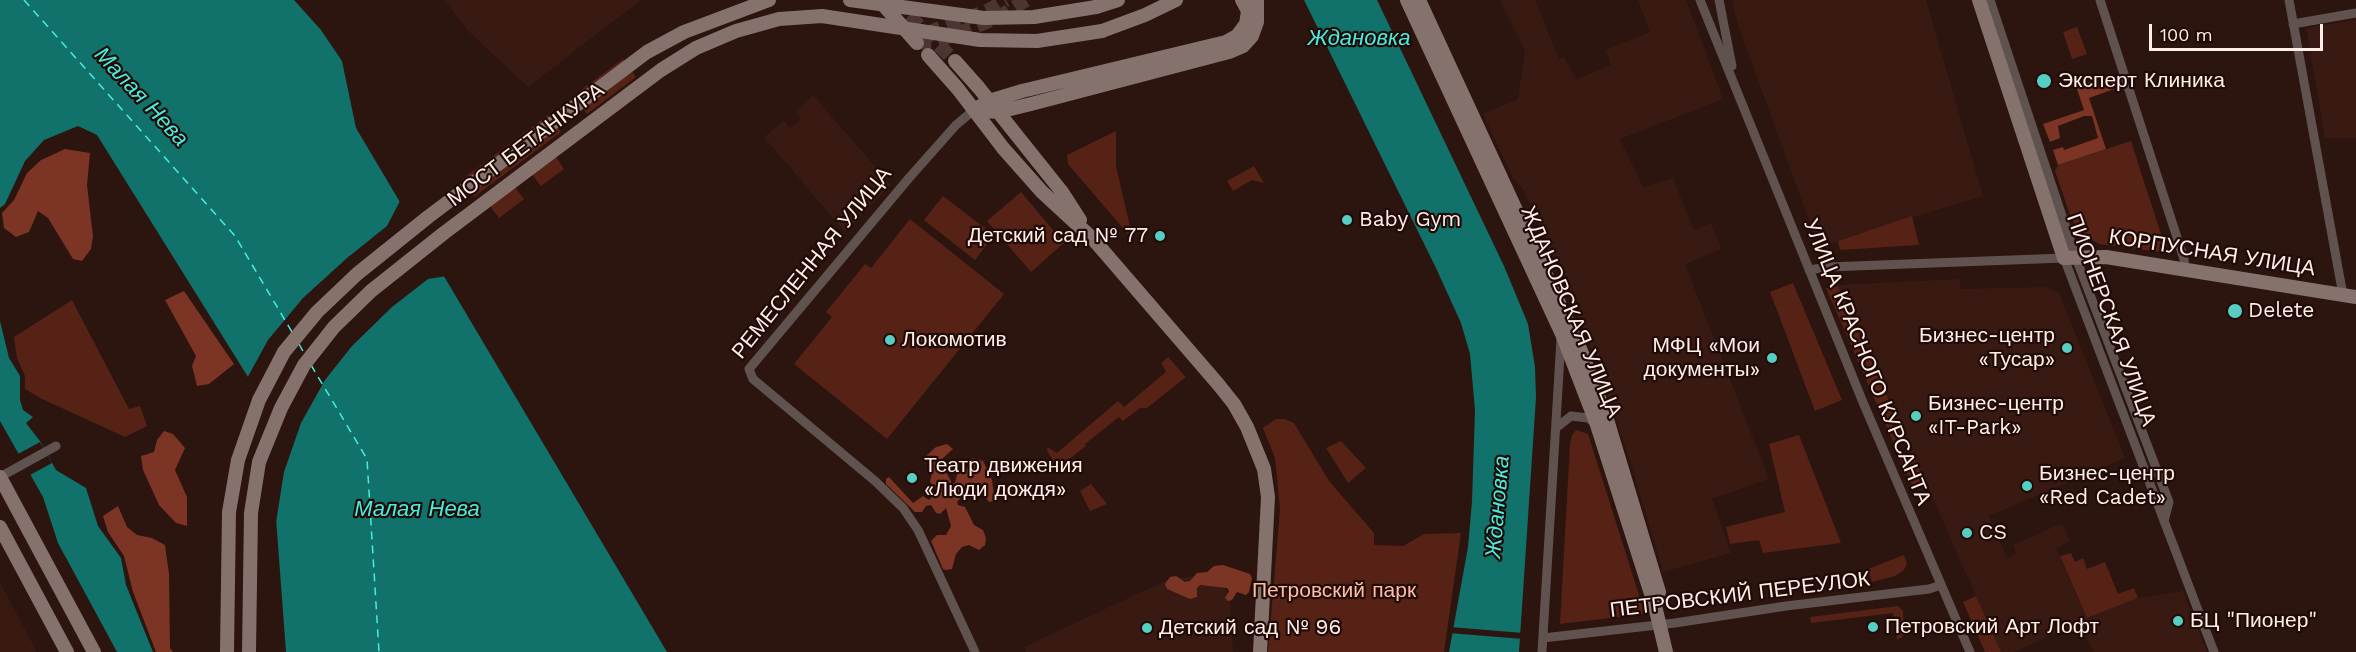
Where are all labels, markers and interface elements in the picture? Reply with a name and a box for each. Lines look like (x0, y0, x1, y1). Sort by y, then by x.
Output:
scale bar (2152, 12, 2326, 50)
text: 100 m (2160, 24, 2213, 45)
water label: Ждановка (1304, 26, 1414, 52)
water label: Малая Нева (87, 41, 195, 153)
place label: Эксперт Клиника (2058, 68, 2238, 94)
marker: Эксперт Клиника (2035, 72, 2053, 90)
street label: МОСТ БЕТАНКУРА (446, 80, 606, 210)
street label: РЕМЕСЛЕННАЯ УЛИЦА (730, 166, 894, 360)
street label: ЖДАНОВСКАЯ УЛИЦА (1516, 206, 1626, 418)
place label: Baby Gym (1359, 207, 1461, 233)
marker: Baby Gym (1340, 213, 1354, 227)
street label: ПИОНЕРСКАЯ УЛИЦА (2062, 214, 2160, 426)
street label: УЛИЦА КРАСНОГО КУРСАНТА (1800, 220, 1934, 504)
place label: Детский сад № 77 (960, 223, 1148, 249)
street label: КОРПУСНАЯ УЛИЦА (2111, 225, 2313, 281)
marker: Детский сад № 77 (1153, 229, 1167, 243)
place label: Delete (2248, 298, 2314, 324)
marker: Delete (2226, 302, 2244, 320)
place label: Бизнес-центр «Тусар» (1910, 323, 2055, 373)
place label: Локомотив (902, 327, 1017, 353)
marker: Локомотив (883, 333, 897, 347)
place label: МФЦ «Мои документы» (1636, 333, 1760, 383)
marker: Бизнес-центр «Тусар» (2060, 341, 2074, 355)
marker: МФЦ «Мои документы» (1765, 351, 1779, 365)
place label: Бизнес-центр «IT-Park» (1928, 391, 2073, 441)
marker: Бизнес-центр «IT-Park» (1909, 409, 1923, 423)
water label: Ждановка (1480, 451, 1516, 563)
place label: Театр движения «Люди дождя» (924, 453, 1092, 503)
place label: Бизнес-центр «Red Cadet» (2039, 461, 2184, 511)
marker: Театр движения «Люди дождя» (905, 471, 919, 485)
marker: Бизнес-центр «Red Cadet» (2020, 479, 2034, 493)
water label: Малая Нева (353, 497, 481, 523)
place label: CS (1979, 520, 2007, 546)
marker: CS (1960, 526, 1974, 540)
street label: ПЕТРОВСКИЙ ПЕРЕУЛОК (1612, 567, 1868, 623)
park label: Петровский парк (1244, 578, 1424, 604)
place label: БЦ "Пионер" (2190, 608, 2322, 634)
place label: Петровский Арт Лофт (1885, 614, 2114, 640)
marker: БЦ "Пионер" (2171, 614, 2185, 628)
place label: Детский сад № 96 (1159, 615, 1350, 641)
marker: Петровский Арт Лофт (1866, 620, 1880, 634)
marker: Детский сад № 96 (1140, 621, 1154, 635)

